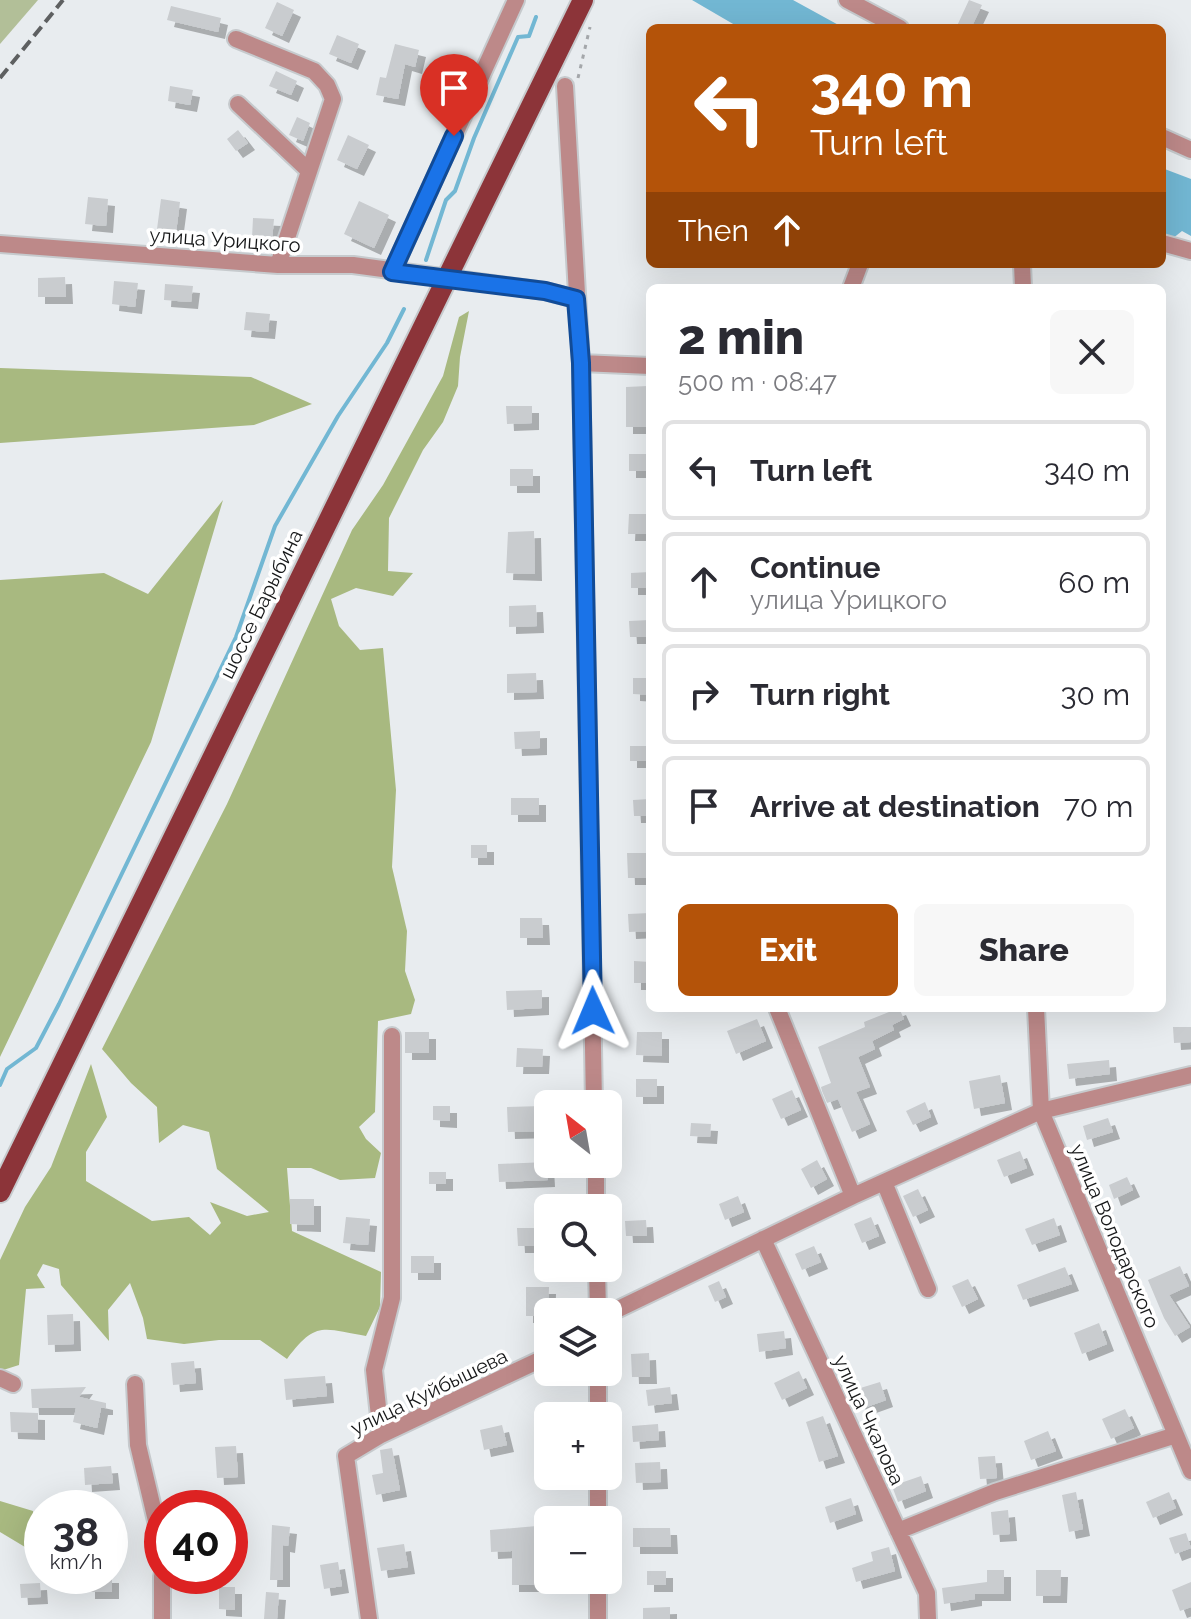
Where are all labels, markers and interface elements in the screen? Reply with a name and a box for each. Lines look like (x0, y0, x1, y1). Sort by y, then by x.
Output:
pin (420, 54, 488, 136)
text: 340 m (810, 54, 973, 120)
icon: left (678, 56, 782, 160)
icon: arrive (432, 66, 476, 110)
text: Turn left (810, 121, 948, 163)
icon: ahead (765, 208, 809, 252)
text: Then (678, 213, 749, 248)
street label: улица Урицкого (149, 223, 302, 257)
text: 2 min (678, 309, 804, 365)
button: close (1050, 310, 1134, 394)
text: 500 m · 08:47 (678, 367, 837, 397)
icon: left (682, 448, 726, 492)
text: Turn left (750, 453, 872, 488)
text: 340 m (1044, 453, 1130, 488)
street label: шоссе Барыбина (215, 526, 307, 682)
text: Continue (750, 550, 881, 585)
icon: ahead (682, 560, 726, 604)
text: 60 m (1058, 565, 1130, 600)
text: улица Урицкого (750, 585, 947, 615)
icon: right (682, 672, 726, 716)
text: Turn right (750, 677, 890, 712)
text: 30 m (1060, 677, 1130, 712)
icon: arrive (682, 784, 726, 828)
text: Arrive at destination (750, 789, 1040, 824)
text: 70 m (1064, 789, 1133, 824)
button: Exit (678, 904, 898, 996)
button: Share (914, 904, 1134, 996)
position arrow (551, 969, 635, 1053)
north arrow (534, 1090, 622, 1178)
map controls (534, 1090, 622, 1594)
street label: улица Володарского (1065, 1140, 1165, 1332)
button: search (534, 1194, 622, 1282)
button: layers (534, 1298, 622, 1386)
street label: улица Куйбышева (347, 1344, 511, 1440)
street label: улица Чкалова (828, 1351, 910, 1489)
button: + (534, 1402, 622, 1490)
speed limit sign: 40 (144, 1490, 248, 1594)
button: − (534, 1506, 622, 1594)
text: 38 (53, 1508, 99, 1555)
text: km/h (50, 1550, 102, 1574)

